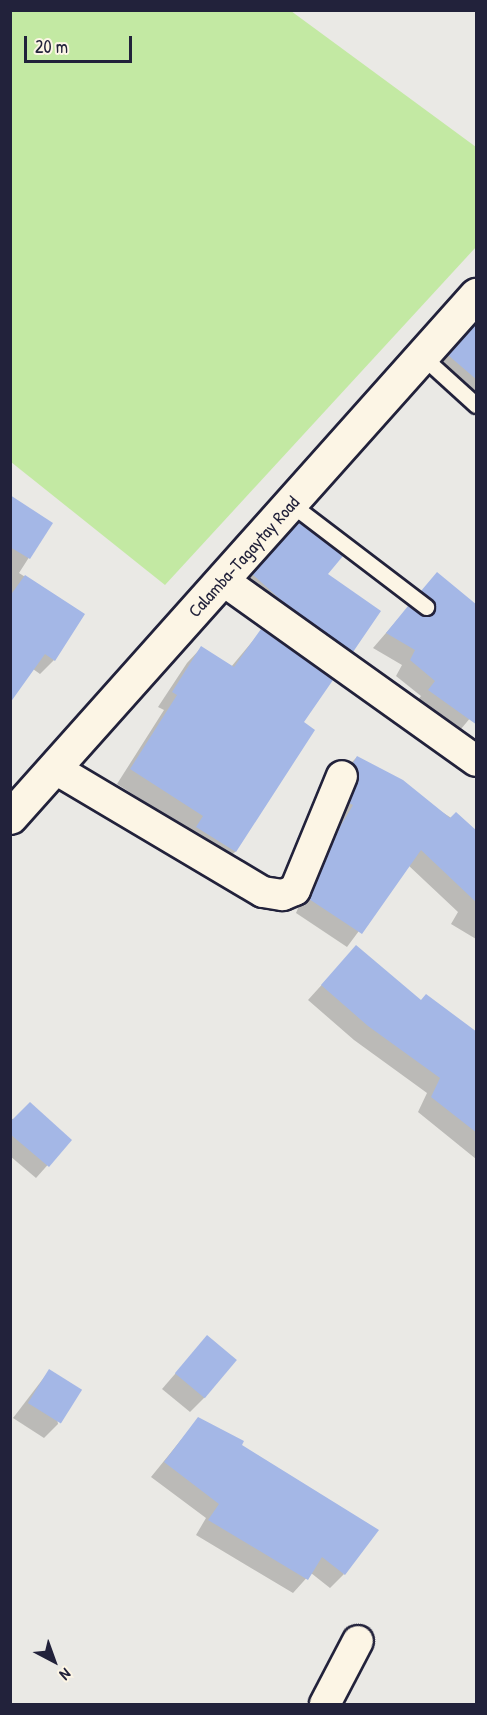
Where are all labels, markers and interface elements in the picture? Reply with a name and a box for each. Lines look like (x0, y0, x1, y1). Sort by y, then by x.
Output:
scale bar (27, 24, 135, 62)
text: 20 m (35, 34, 68, 59)
street label: Calamba-Tagaytay Road (184, 492, 304, 622)
north arrow (24, 1631, 84, 1691)
text: N (55, 1663, 76, 1686)

